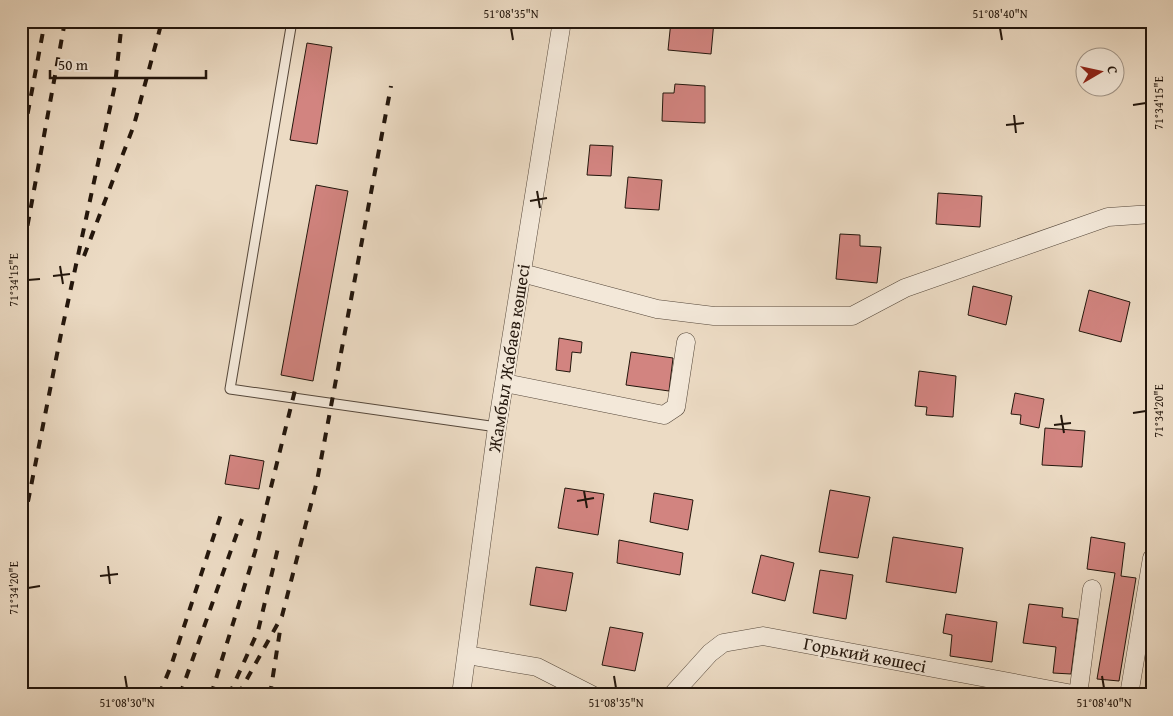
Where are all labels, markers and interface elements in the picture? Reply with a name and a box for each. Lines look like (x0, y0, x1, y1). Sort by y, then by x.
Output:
text: 51°08'35"N (483, 5, 539, 22)
text: 51°08'40"N (972, 5, 1028, 22)
scale bar (50, 48, 206, 80)
north arrow (1076, 48, 1126, 98)
text: 50 m (58, 54, 89, 75)
text: С (1102, 64, 1123, 76)
text: 71°34'15"E (1150, 76, 1167, 130)
text: 71°34'15"E (5, 253, 22, 307)
street label: Жамбыл Жабаев көшесі (480, 262, 537, 455)
text: 71°34'20"E (1150, 384, 1167, 438)
text: 71°34'20"E (5, 561, 22, 615)
street label: Горький көшесі (801, 629, 929, 680)
text: 51°08'30"N (99, 694, 155, 711)
text: 51°08'35"N (588, 694, 644, 711)
text: 51°08'40"N (1076, 694, 1132, 711)

